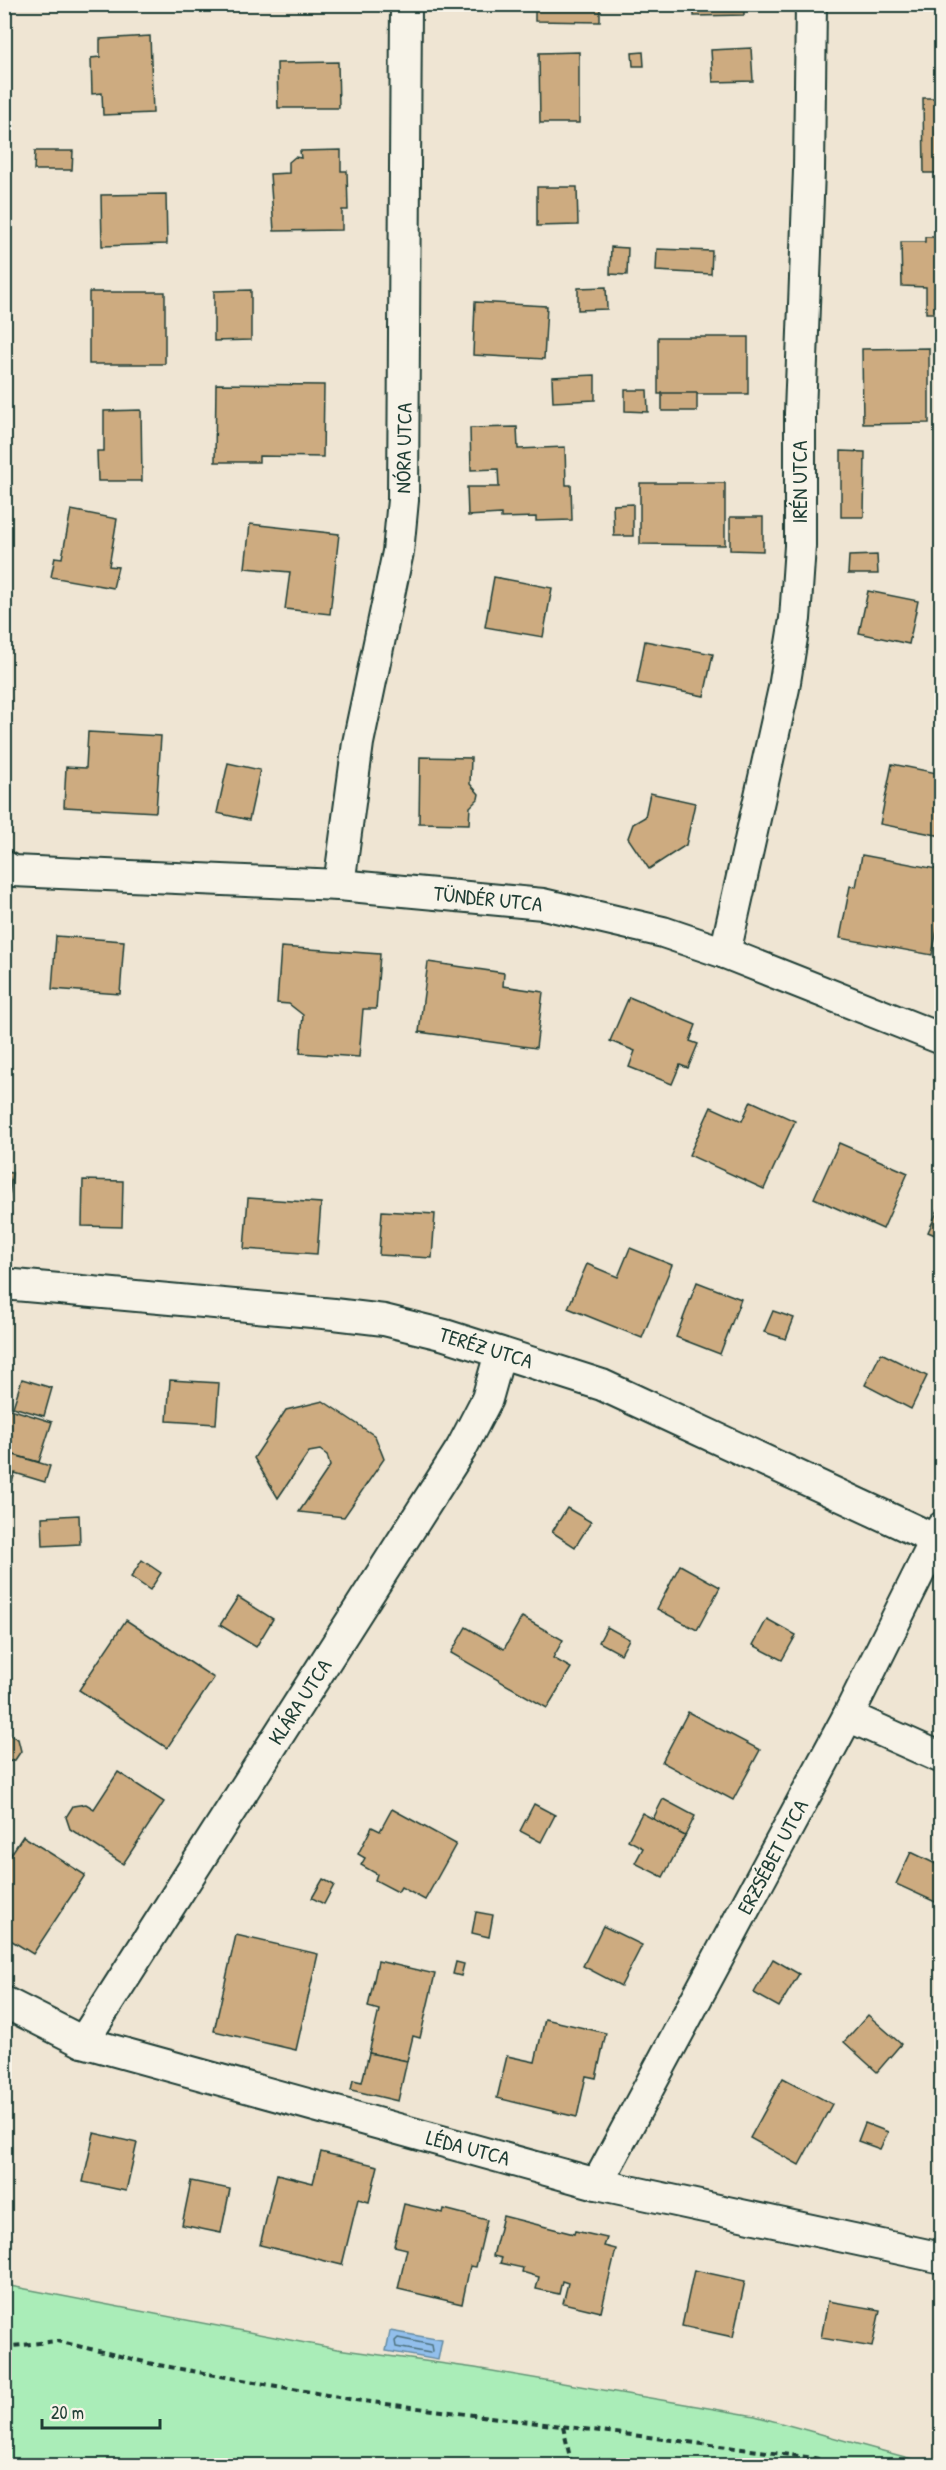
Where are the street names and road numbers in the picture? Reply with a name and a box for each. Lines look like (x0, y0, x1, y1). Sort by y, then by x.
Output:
street label: NÓRA UTCA (388, 402, 419, 494)
street label: IRÉN UTCA (785, 441, 814, 523)
street label: TÜNDÉR UTCA (432, 878, 544, 919)
street label: TERÉZ UTCA (436, 1320, 537, 1376)
street label: KLÁRA UTCA (261, 1653, 338, 1750)
street label: ERZSÉBET UTCA (730, 1794, 815, 1919)
street label: LÉDA UTCA (423, 2122, 513, 2173)

